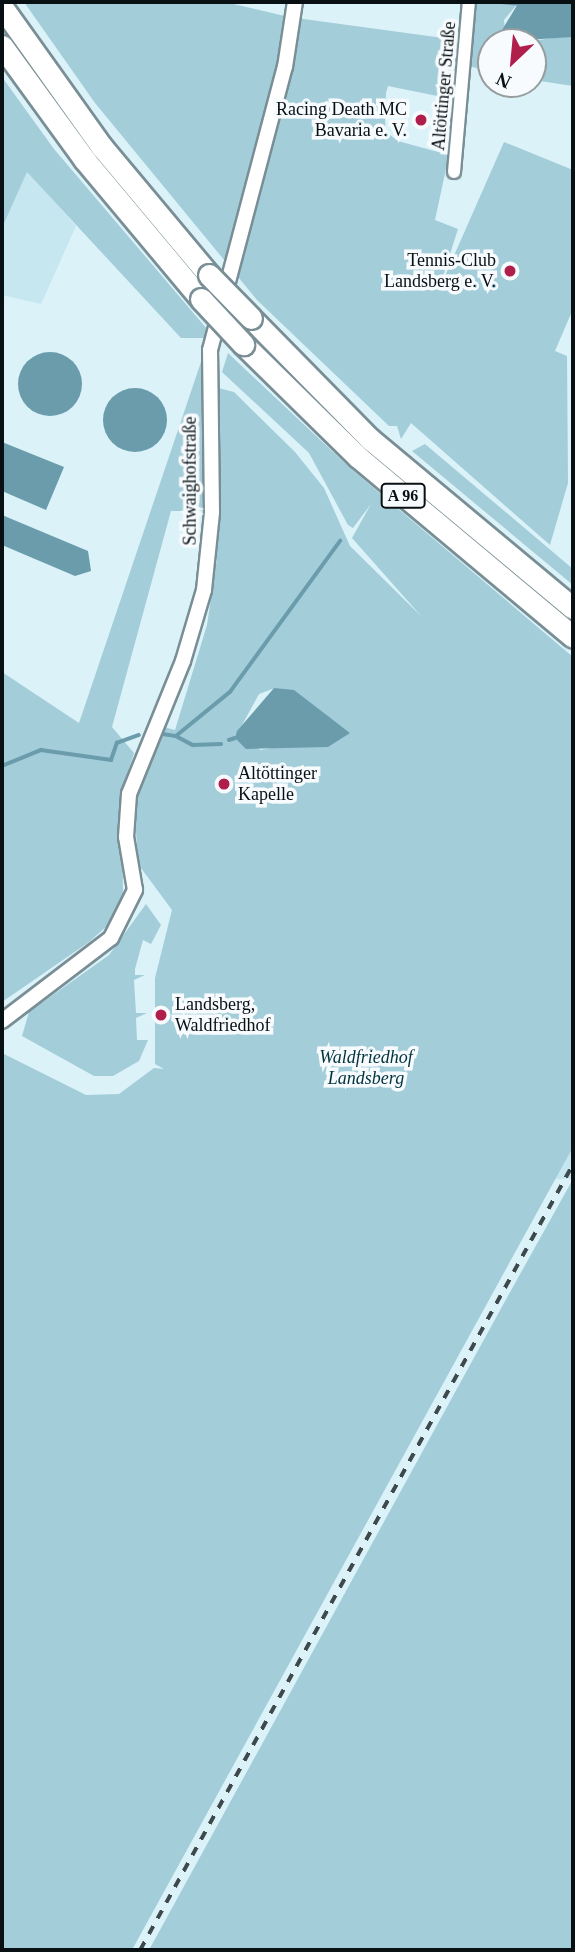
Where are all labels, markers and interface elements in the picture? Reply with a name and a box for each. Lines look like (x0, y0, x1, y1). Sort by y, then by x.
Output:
street label: Altöttinger Straße (428, 21, 460, 151)
north arrow (477, 28, 547, 98)
text: N (493, 68, 514, 93)
place label: Racing Death MC Bavaria e. V. (276, 99, 407, 142)
marker: Racing Death MC Bavaria e. V. (413, 112, 429, 128)
place label: Tennis-Club Landsberg e. V. (384, 250, 496, 292)
marker: Tennis-Club Landsberg e. V. (502, 263, 518, 279)
street label: Schwaighofstraße (179, 417, 201, 545)
road number: A 96 (378, 484, 428, 509)
place label: Altöttinger Kapelle (238, 763, 317, 806)
marker: Altöttinger Kapelle (216, 776, 232, 792)
place label: Landsberg, Waldfriedhof (175, 994, 271, 1036)
marker: Landsberg, Waldfriedhof (153, 1007, 169, 1023)
park label: Waldfriedhof Landsberg (319, 1047, 413, 1090)

